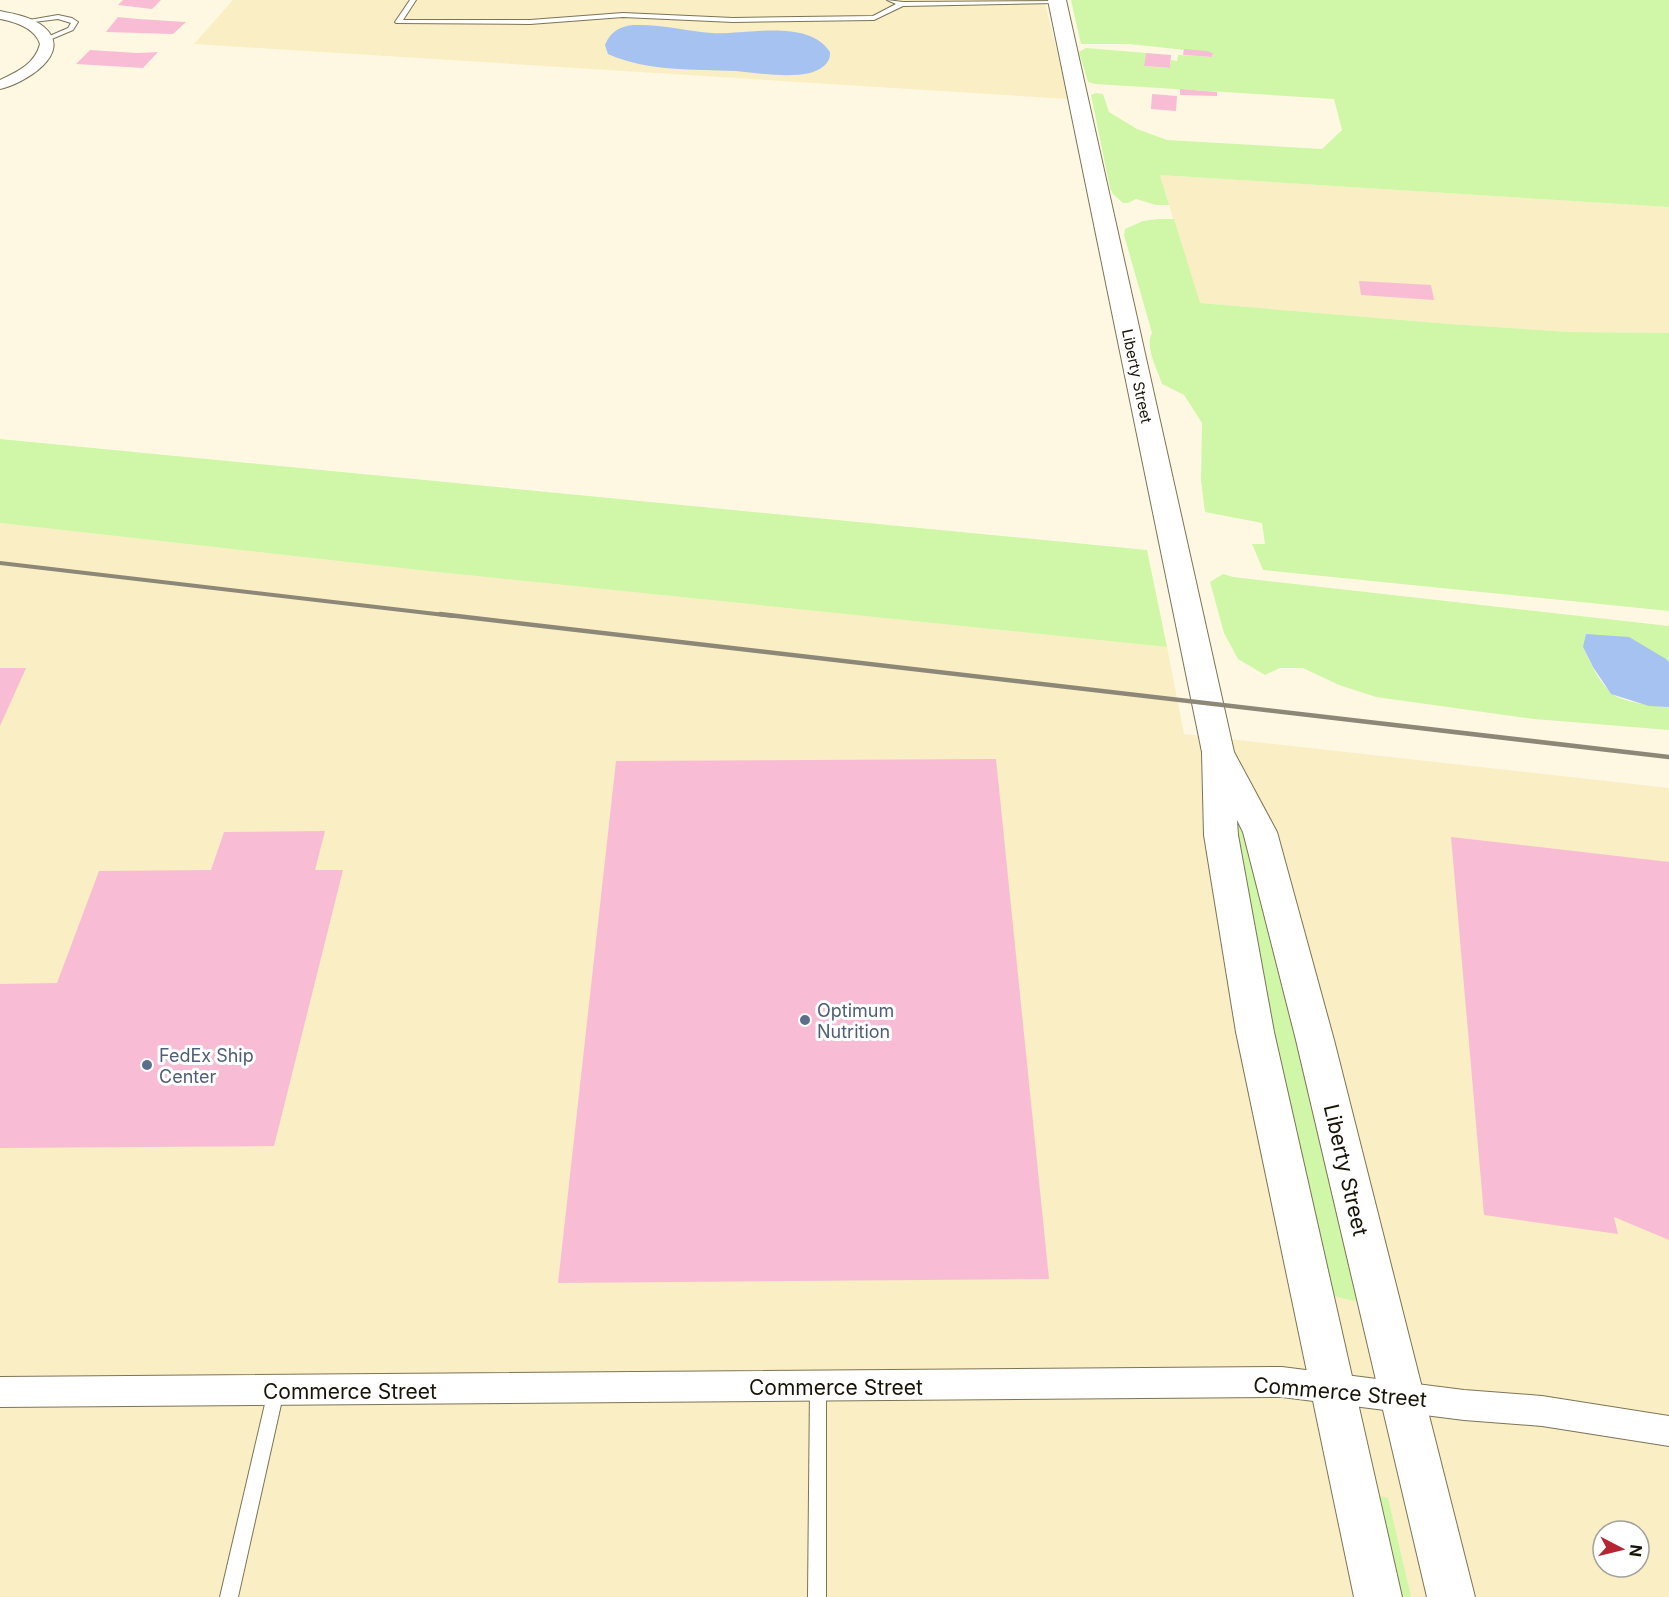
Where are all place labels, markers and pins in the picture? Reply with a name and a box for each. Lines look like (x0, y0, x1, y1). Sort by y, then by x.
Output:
place label: Optimum Nutrition (817, 1000, 894, 1042)
marker: Optimum Nutrition (798, 1013, 812, 1027)
place label: FedEx Ship Center (159, 1045, 254, 1087)
marker: FedEx Ship Center (140, 1058, 154, 1072)

